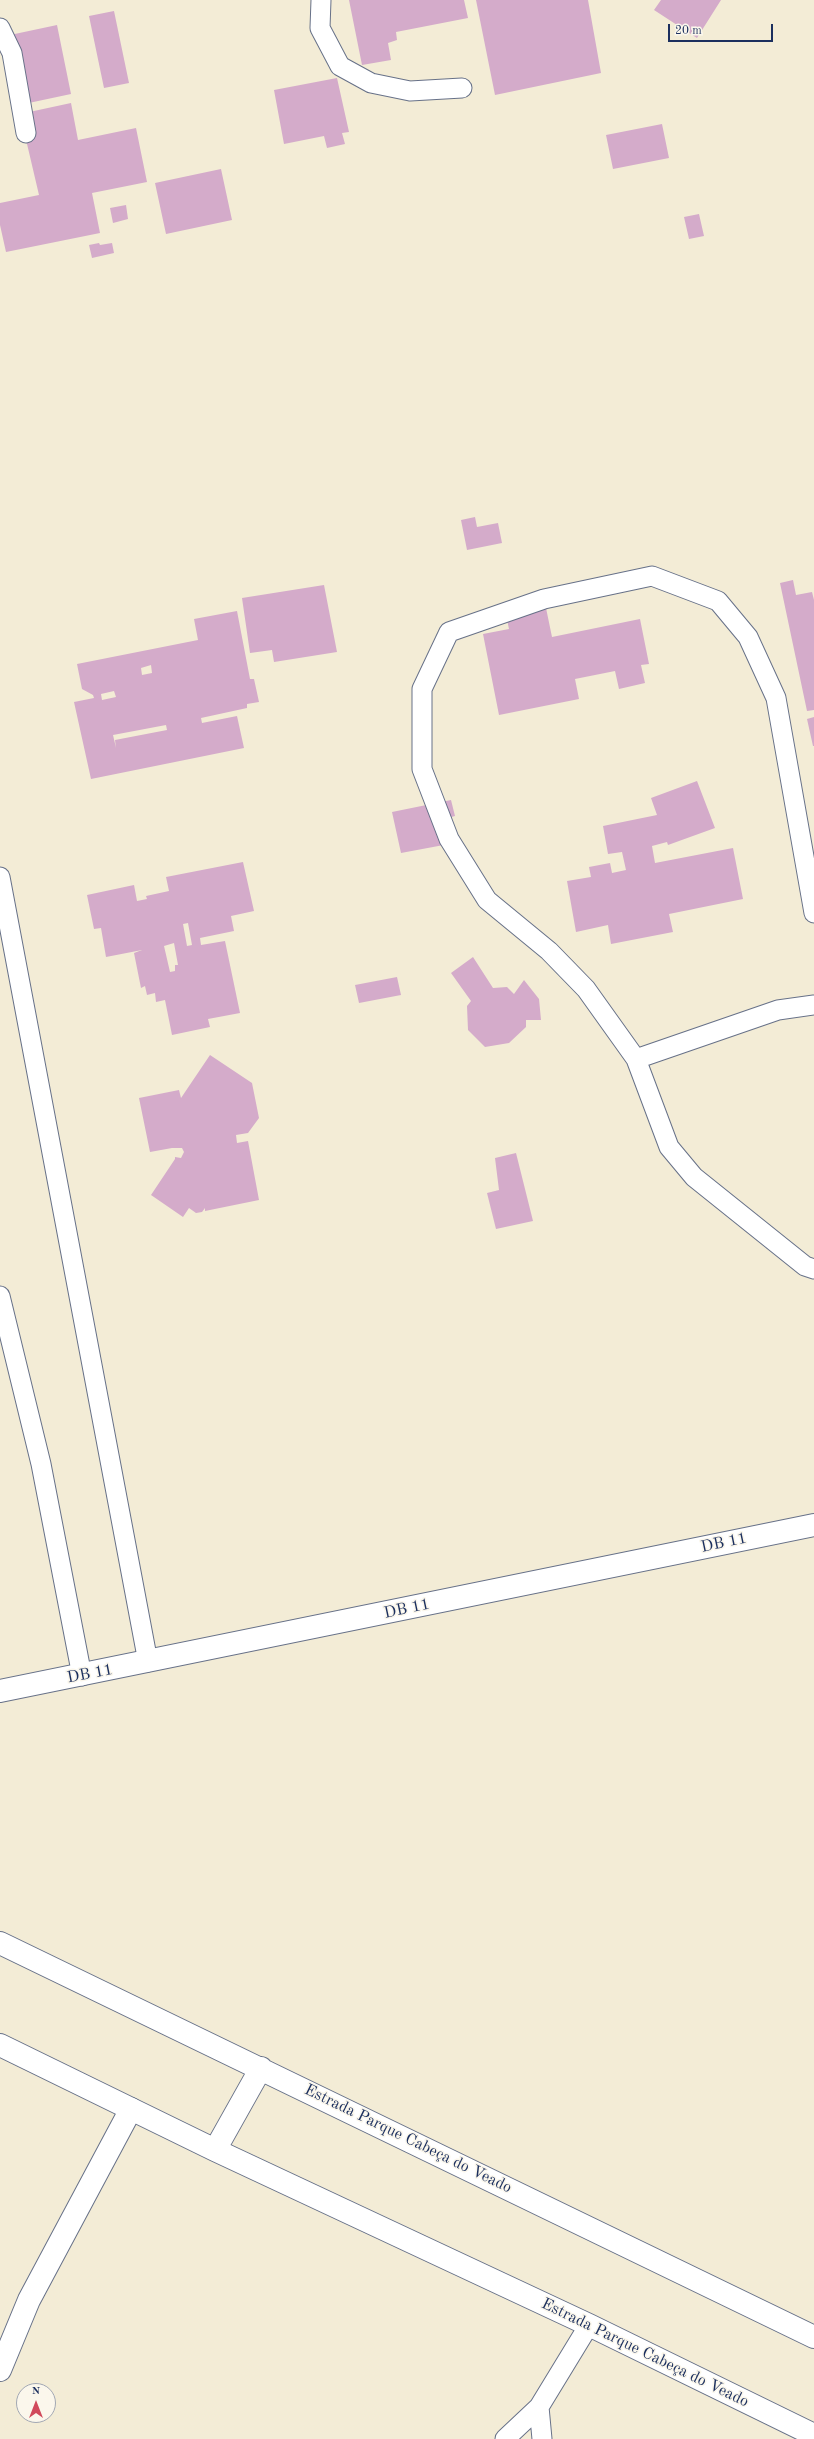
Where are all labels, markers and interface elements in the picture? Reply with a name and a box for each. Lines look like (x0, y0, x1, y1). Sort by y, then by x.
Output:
scale bar (670, 16, 775, 42)
text: 20 m (675, 25, 702, 37)
street label: DB 11 (699, 1529, 749, 1557)
street label: DB 11 (382, 1595, 432, 1623)
street label: DB 11 (65, 1660, 115, 1688)
street label: Estrada Parque Cabeça do Veado (301, 2080, 515, 2198)
street label: Estrada Parque Cabeça do Veado (538, 2294, 752, 2412)
north arrow (16, 2383, 56, 2423)
text: N (32, 2386, 40, 2397)

